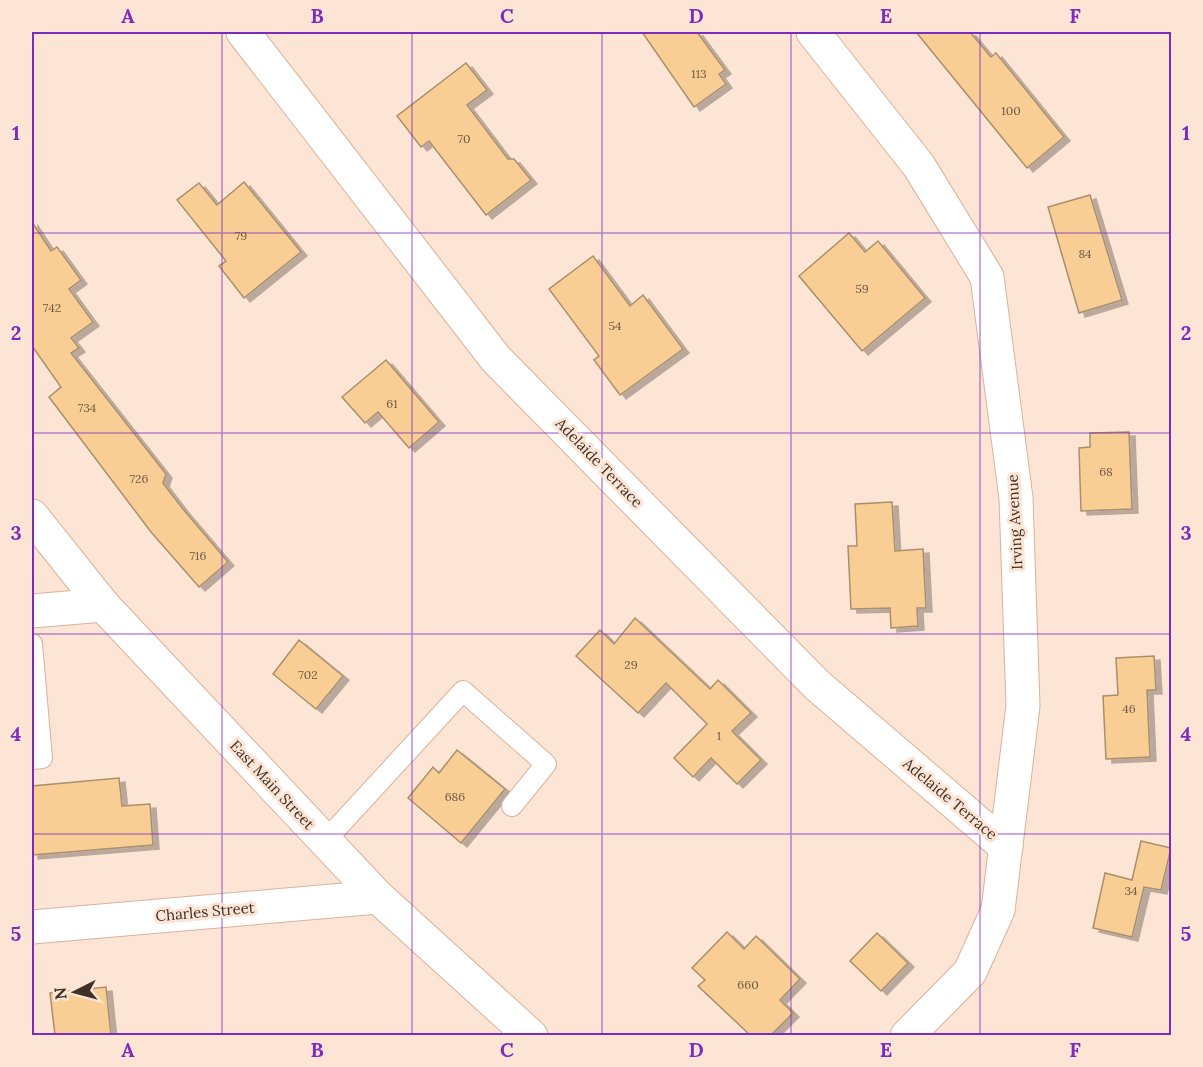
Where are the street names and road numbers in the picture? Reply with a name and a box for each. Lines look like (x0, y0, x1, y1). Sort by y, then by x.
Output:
street label: Adelaide Terrace (551, 413, 647, 511)
street label: Irving Avenue (1003, 474, 1026, 570)
street label: East Main Street (226, 736, 319, 833)
street label: Adelaide Terrace (899, 753, 1001, 844)
street label: Charles Street (155, 898, 255, 925)

